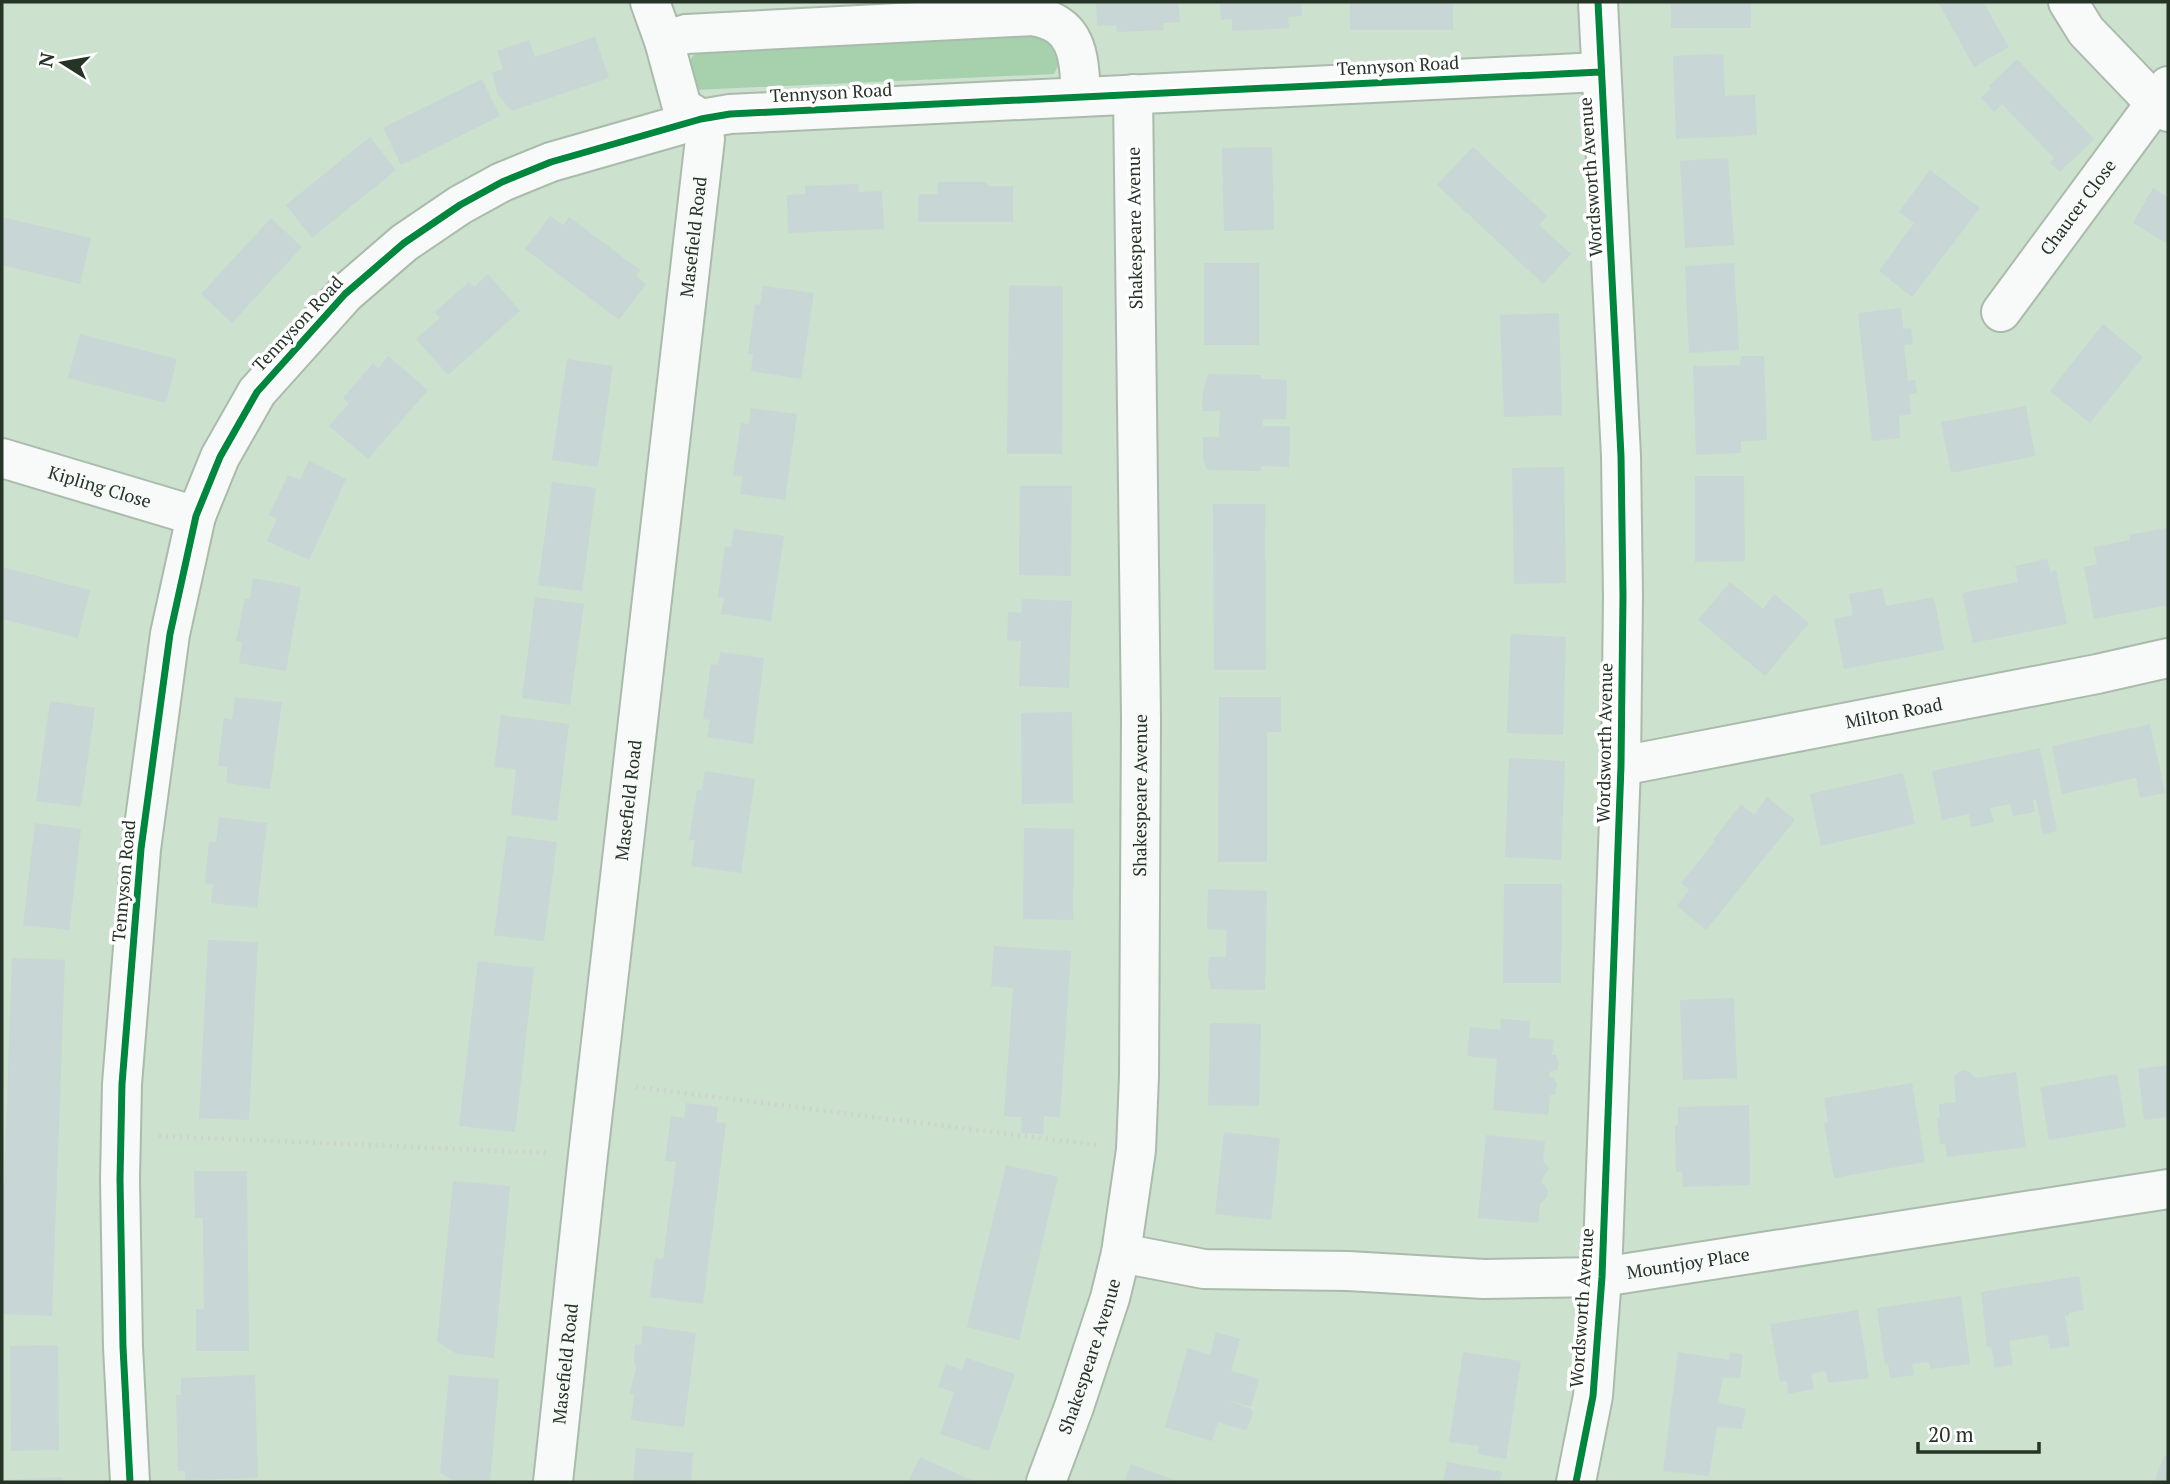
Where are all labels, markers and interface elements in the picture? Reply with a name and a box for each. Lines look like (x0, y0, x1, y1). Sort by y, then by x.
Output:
north arrow (28, 28, 98, 98)
text: N (32, 50, 60, 69)
street label: Tennyson Road (1336, 50, 1460, 80)
street label: Tennyson Road (769, 77, 893, 107)
street label: Wordsworth Avenue (1572, 96, 1608, 258)
street label: Shakespeare Avenue (1121, 147, 1147, 309)
street label: Chaucer Close (2034, 154, 2121, 260)
street label: Masefield Road (674, 175, 712, 299)
street label: Tennyson Road (247, 270, 348, 376)
street label: Kipling Close (46, 460, 154, 513)
street label: Wordsworth Avenue (1591, 663, 1617, 823)
street label: Milton Road (1843, 691, 1944, 733)
street label: Shakespeare Avenue (1127, 714, 1152, 877)
street label: Masefield Road (609, 738, 647, 862)
street label: Tennyson Road (106, 819, 140, 943)
street label: Wordsworth Avenue (1563, 1227, 1599, 1389)
street label: Mountjoy Place (1625, 1241, 1751, 1284)
street label: Shakespeare Avenue (1052, 1276, 1125, 1437)
street label: Masefield Road (546, 1302, 583, 1425)
scale bar (1918, 1410, 2039, 1454)
text: 20 m (1928, 1420, 1974, 1448)

